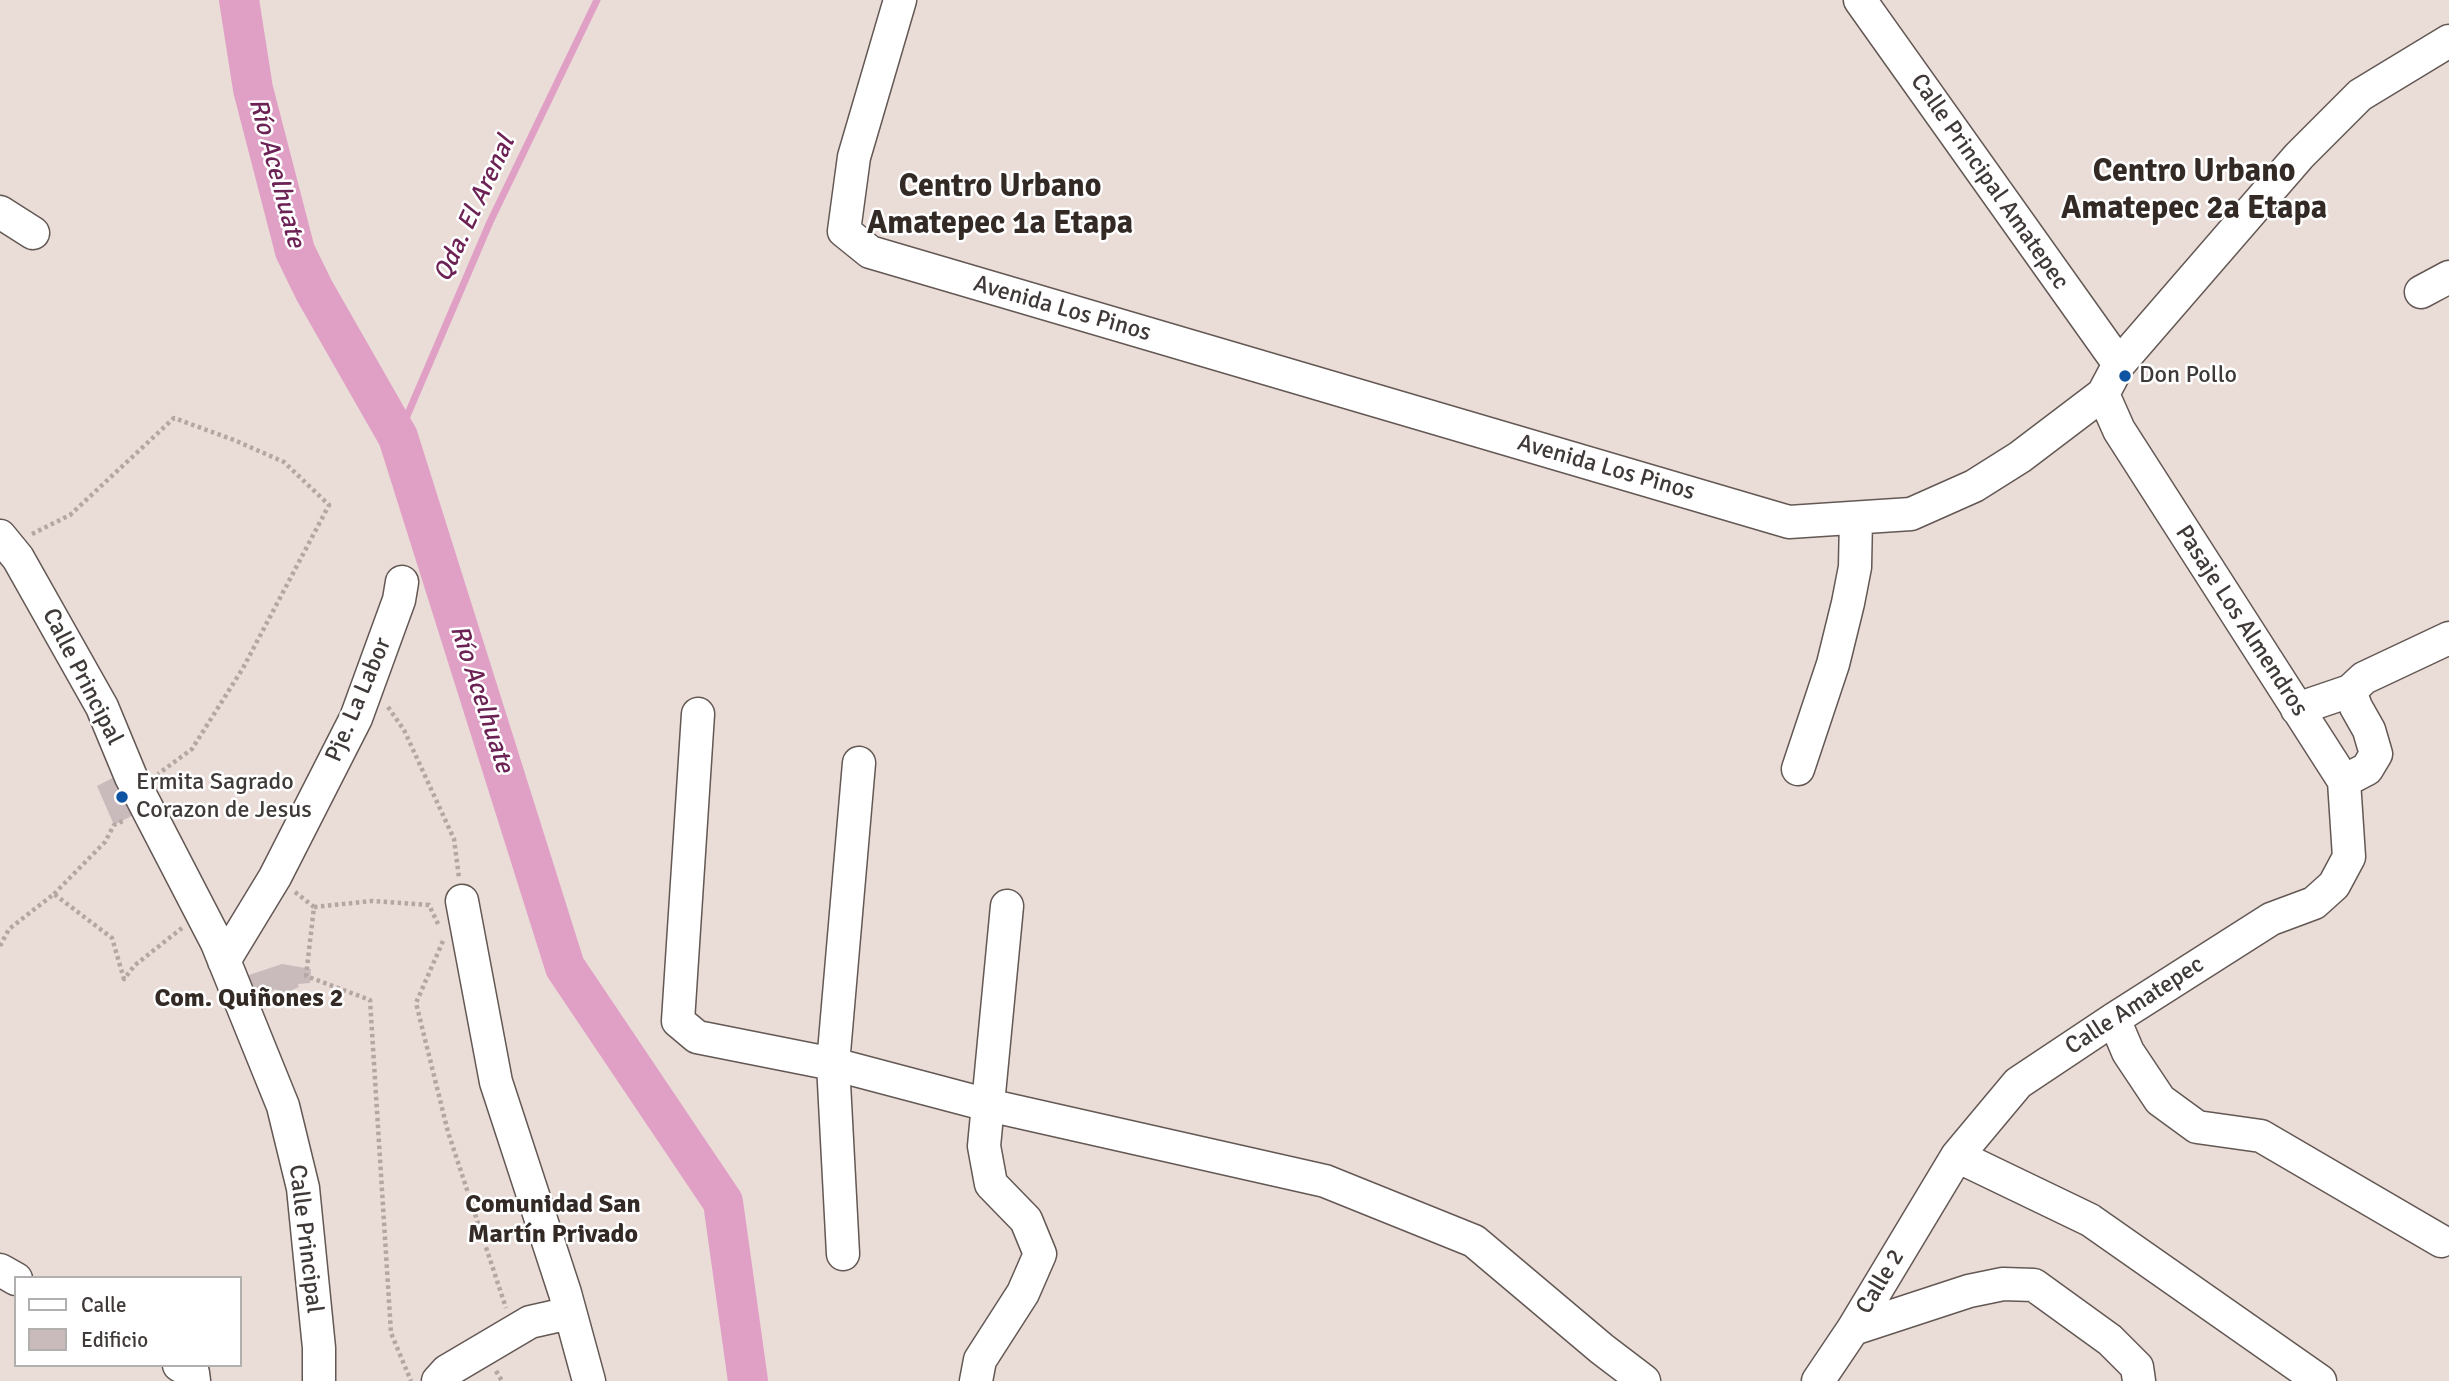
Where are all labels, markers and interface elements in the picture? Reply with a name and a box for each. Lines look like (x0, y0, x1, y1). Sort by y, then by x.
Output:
street label: Calle Principal Amatepec (1904, 69, 2074, 295)
water label: Río Acelhuate (241, 95, 311, 251)
water label: Qda. El Arenal (428, 131, 522, 287)
district label: Centro Urbano Amatepec 2a Etapa (2061, 154, 2327, 229)
district label: Centro Urbano Amatepec 1a Etapa (867, 169, 1133, 244)
street label: Avenida Los Pinos (970, 270, 1154, 348)
place label: Don Pollo (2139, 362, 2237, 390)
marker: Don Pollo (2117, 368, 2133, 384)
street label: Avenida Los Pinos (1514, 429, 1698, 507)
street label: Pasaje Los Almendros (2168, 520, 2314, 722)
street label: Calle Principal (35, 604, 129, 750)
water label: Río Acelhuate (442, 621, 520, 777)
street label: Pje. La Labor (320, 634, 398, 766)
place label: Ermita Sagrado Corazon de Jesus (136, 769, 312, 825)
marker: Ermita Sagrado Corazon de Jesus (114, 789, 130, 805)
street label: Calle Amatepec (2060, 951, 2210, 1061)
district label: Com. Quiñones 2 (154, 983, 344, 1015)
street label: Calle Principal (282, 1163, 328, 1315)
district label: Comunidad San Martín Privado (465, 1189, 641, 1250)
street label: Calle 2 (1851, 1244, 1911, 1320)
legend (14, 1276, 242, 1367)
text: Calle (81, 1292, 127, 1318)
text: Edificio (81, 1327, 148, 1353)

